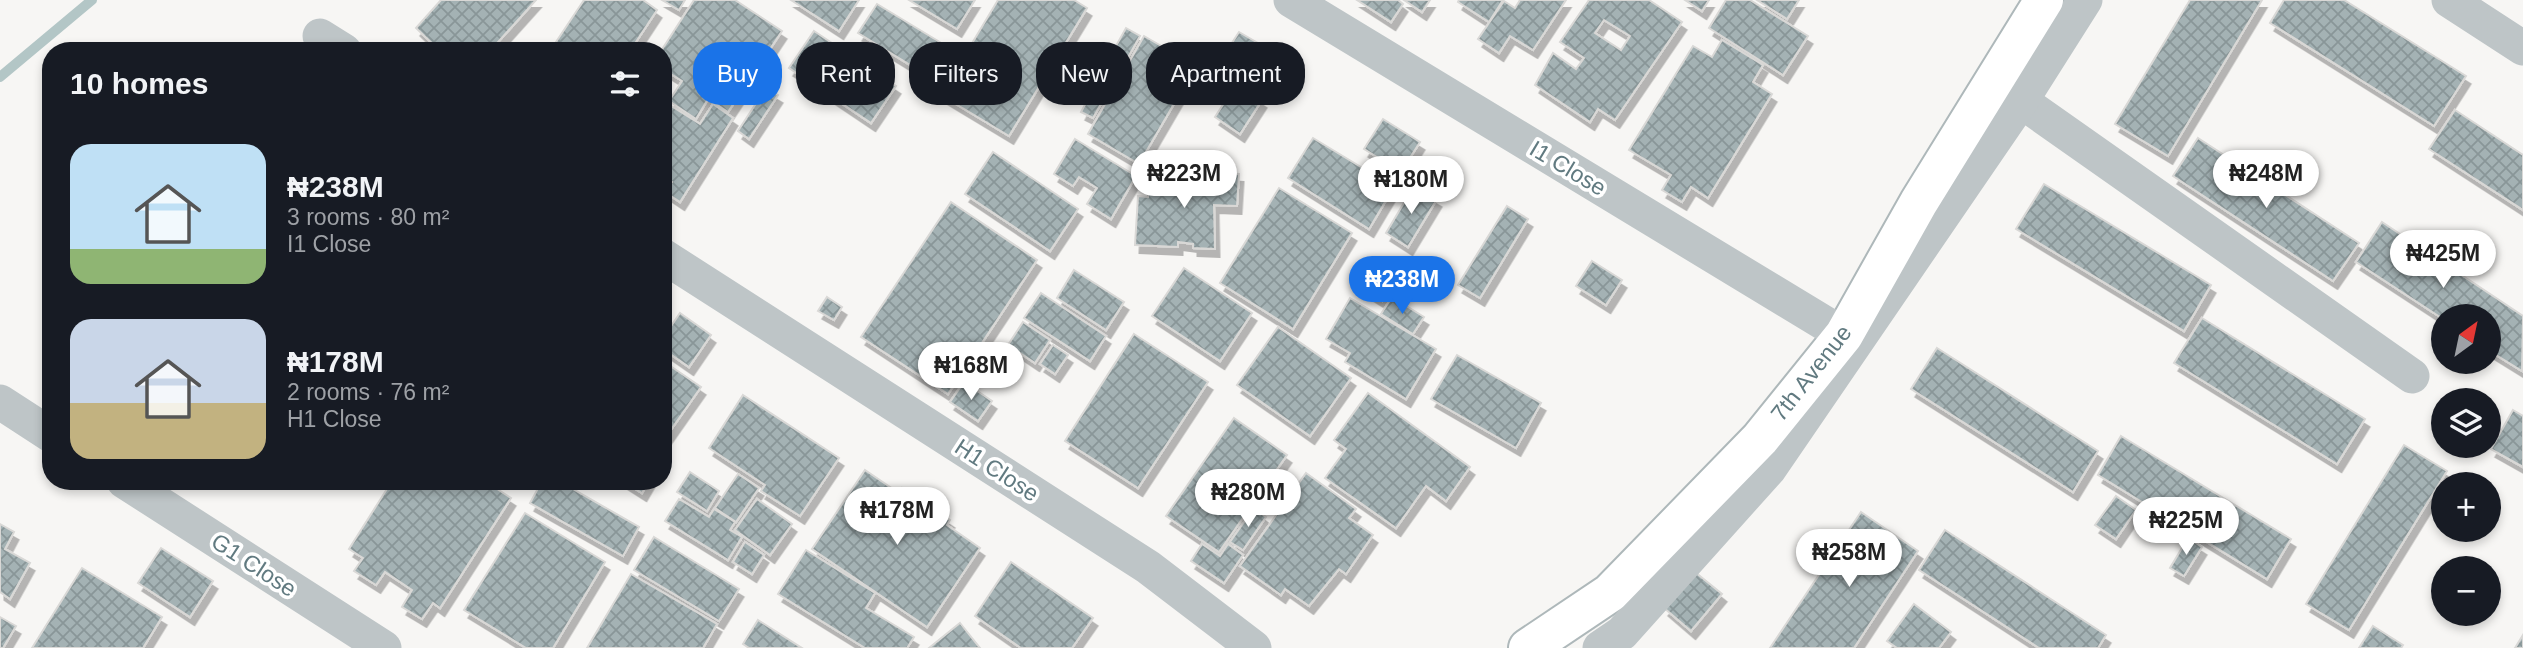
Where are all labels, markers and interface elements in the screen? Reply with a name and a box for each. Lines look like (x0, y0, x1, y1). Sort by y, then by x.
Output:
chip: Buy (693, 42, 782, 105)
chip: Rent (796, 42, 895, 105)
chip: Filters (909, 42, 1022, 105)
chip: New (1036, 42, 1132, 105)
chip: Apartment (1146, 42, 1305, 105)
icon: filters (606, 65, 644, 103)
text: 10 homes (70, 67, 208, 100)
street label: I1 Close (1525, 135, 1611, 201)
pin: ₦223M (1135, 150, 1233, 210)
pin: ₦248M (2217, 150, 2315, 210)
pin: ₦180M (1362, 156, 1460, 216)
text: ₦223M (1147, 160, 1221, 186)
text: ₦248M (2229, 160, 2303, 186)
text: ₦180M (1374, 166, 1448, 192)
text: ₦238M (287, 170, 384, 203)
icon: home (126, 172, 210, 256)
text: 3 rooms · 80 m² (287, 204, 449, 230)
pin: ₦425M (2394, 230, 2492, 290)
text: I1 Close (287, 231, 371, 257)
text: ₦425M (2406, 240, 2480, 266)
pin: ₦238M (1353, 256, 1451, 316)
text: ₦238M (1365, 266, 1439, 292)
north arrow (2431, 304, 2501, 374)
map controls (2431, 304, 2501, 626)
street label: 7th Avenue (1765, 320, 1857, 426)
pin: ₦168M (922, 342, 1020, 402)
text: ₦178M (287, 345, 384, 378)
icon: home (126, 347, 210, 431)
text: ₦168M (934, 352, 1008, 378)
text: 2 rooms · 76 m² (287, 379, 449, 405)
button: layers (2431, 388, 2501, 458)
text: H1 Close (287, 406, 382, 432)
street label: H1 Close (950, 433, 1044, 507)
pin: ₦280M (1199, 470, 1297, 529)
button: + (2431, 472, 2501, 542)
text: ₦280M (1211, 479, 1285, 505)
pin: ₦178M (848, 488, 946, 547)
text: ₦178M (860, 497, 934, 523)
pin: ₦225M (2137, 498, 2235, 557)
text: ₦225M (2149, 507, 2223, 533)
street label: G1 Close (207, 528, 301, 602)
pin: ₦258M (1800, 530, 1898, 589)
text: ₦258M (1812, 539, 1886, 565)
button: − (2431, 556, 2501, 626)

